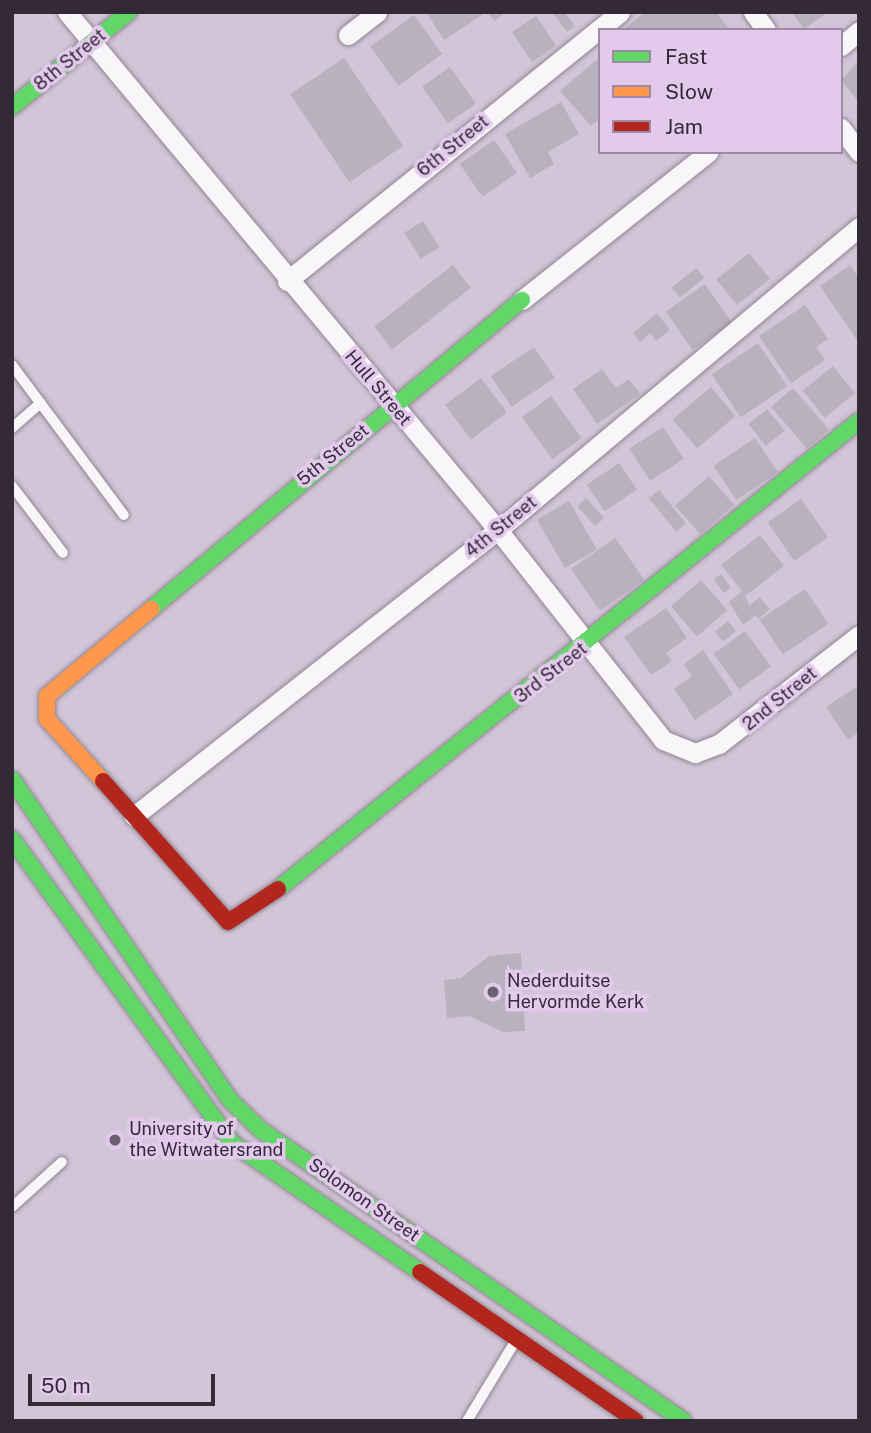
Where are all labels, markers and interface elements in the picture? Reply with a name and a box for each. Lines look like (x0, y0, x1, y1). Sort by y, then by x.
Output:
street label: 8th Street (30, 25, 110, 95)
legend (598, 28, 843, 154)
text: Fast (665, 44, 707, 69)
text: Slow (665, 79, 713, 104)
street label: 6th Street (413, 111, 493, 181)
text: Jam (665, 114, 703, 139)
street label: Hull Street (340, 346, 416, 430)
street label: 5th Street (293, 420, 373, 490)
street label: 4th Street (461, 492, 541, 562)
street label: 3rd Street (510, 638, 592, 708)
street label: 2nd Street (739, 663, 821, 735)
place label: Nederduitse Hervormde Kerk (507, 971, 644, 1014)
marker: Nederduitse Hervormde Kerk (485, 984, 501, 1000)
place label: University of the Witwatersrand (129, 1119, 284, 1162)
marker: University of the Witwatersrand (107, 1132, 123, 1148)
street label: Solomon Street (304, 1154, 424, 1246)
scale bar (32, 1360, 219, 1404)
text: 50 m (41, 1373, 91, 1398)

